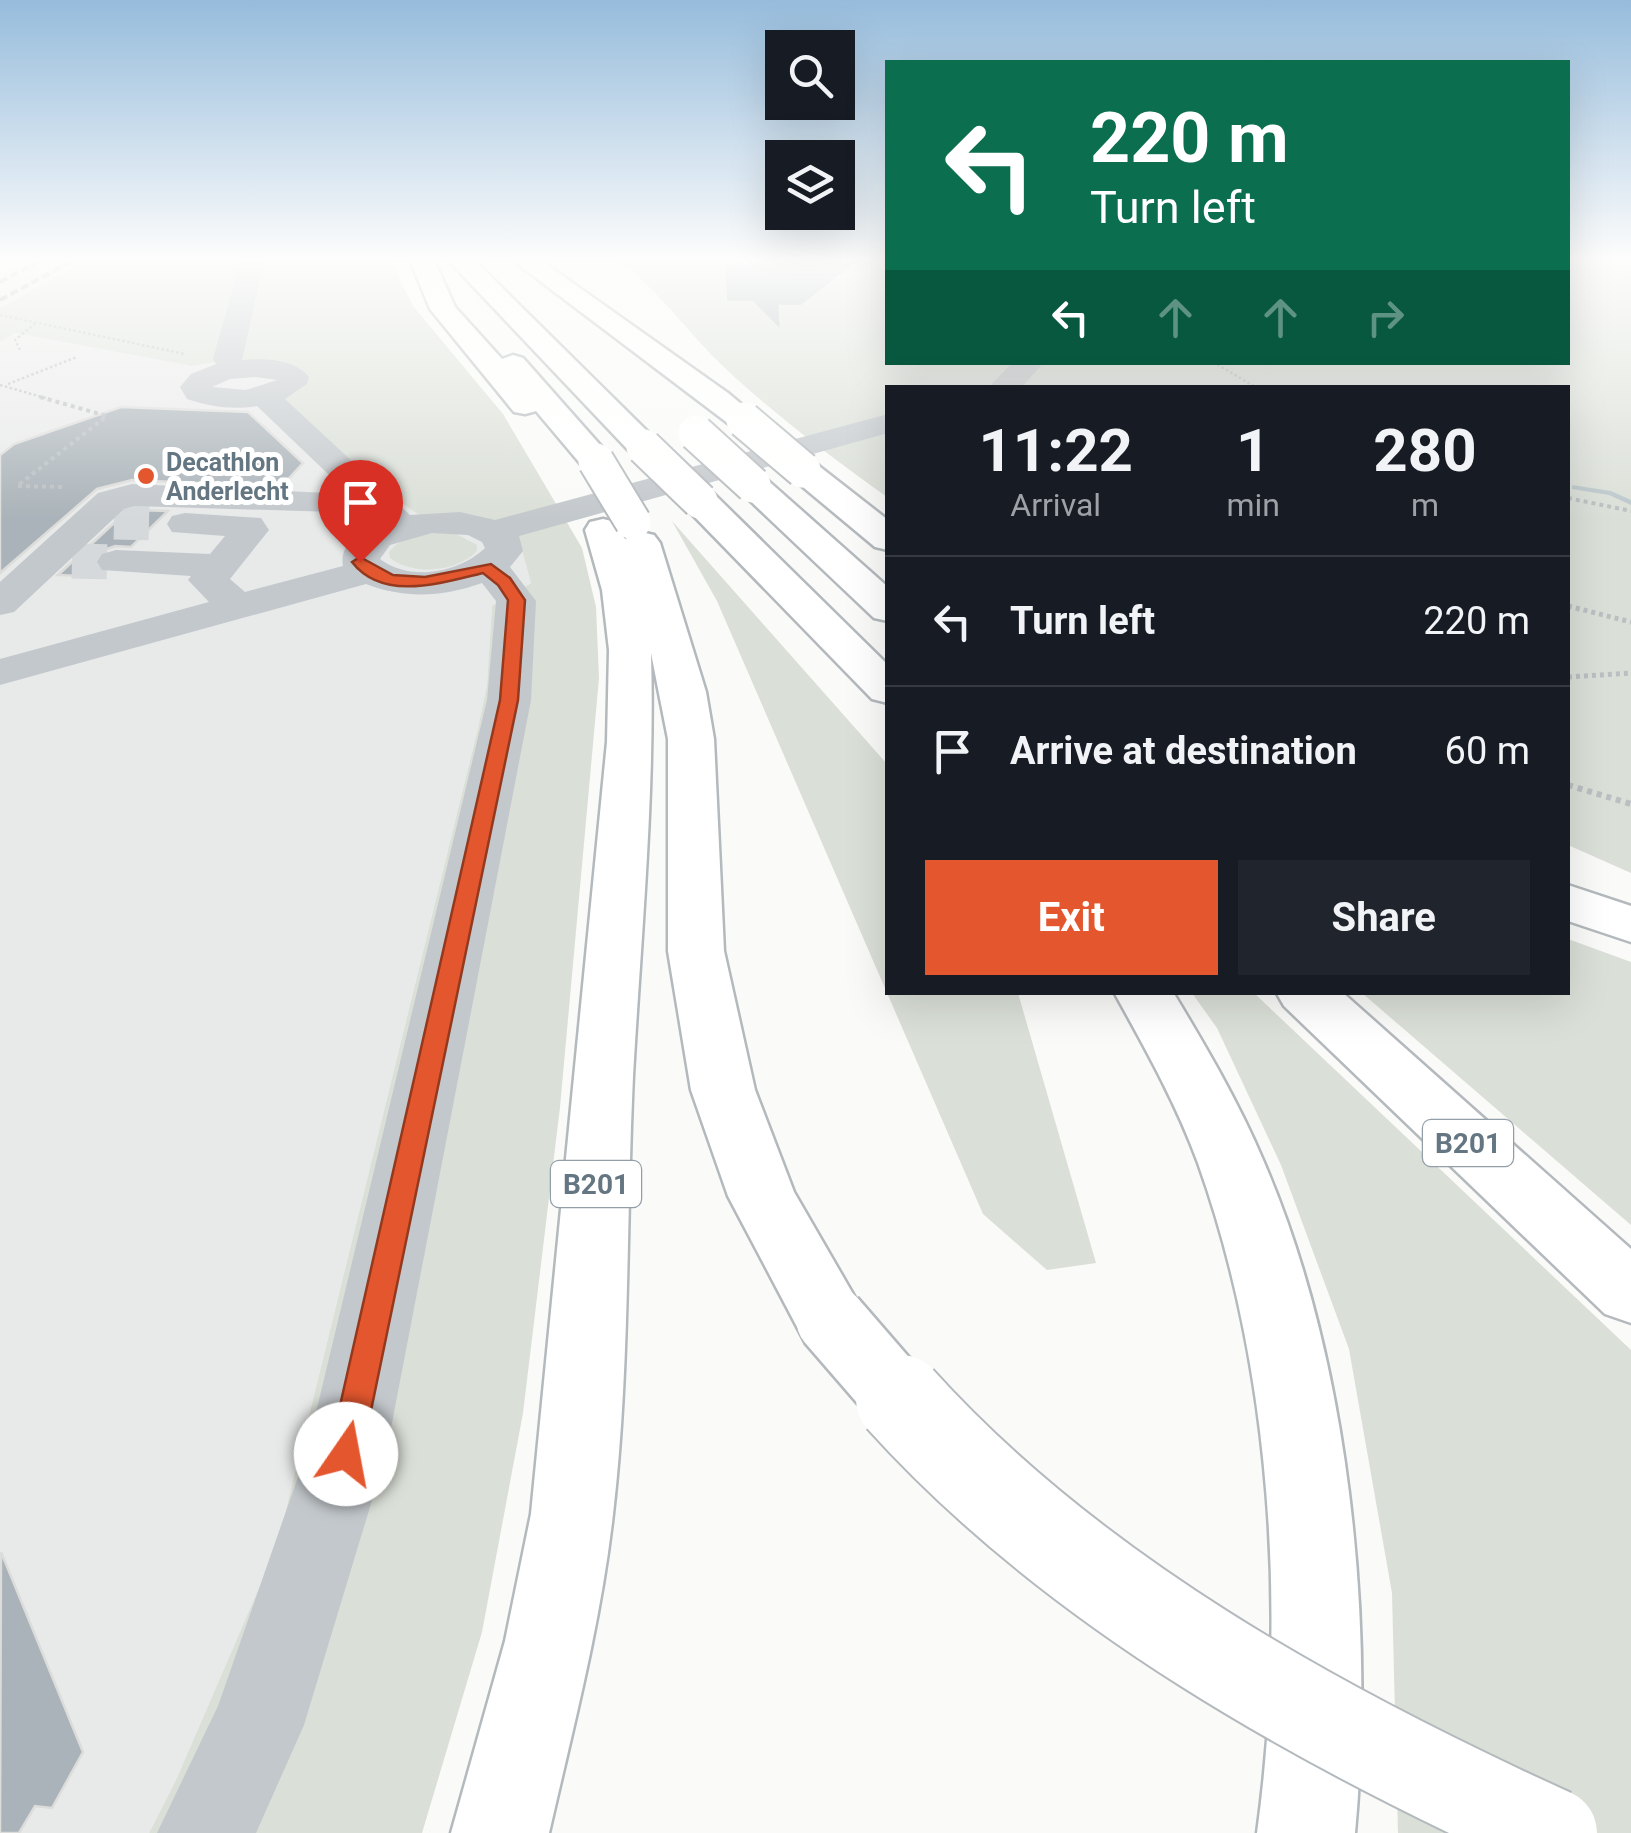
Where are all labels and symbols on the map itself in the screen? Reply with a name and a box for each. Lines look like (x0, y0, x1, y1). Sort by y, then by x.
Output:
place label: Decathlon Anderlecht (166, 448, 289, 506)
pin (318, 460, 403, 563)
marker: Decathlon Anderlecht (135, 465, 157, 487)
road number: B201 (1423, 1120, 1513, 1166)
road number: B201 (551, 1161, 641, 1207)
position arrow (294, 1402, 398, 1506)

